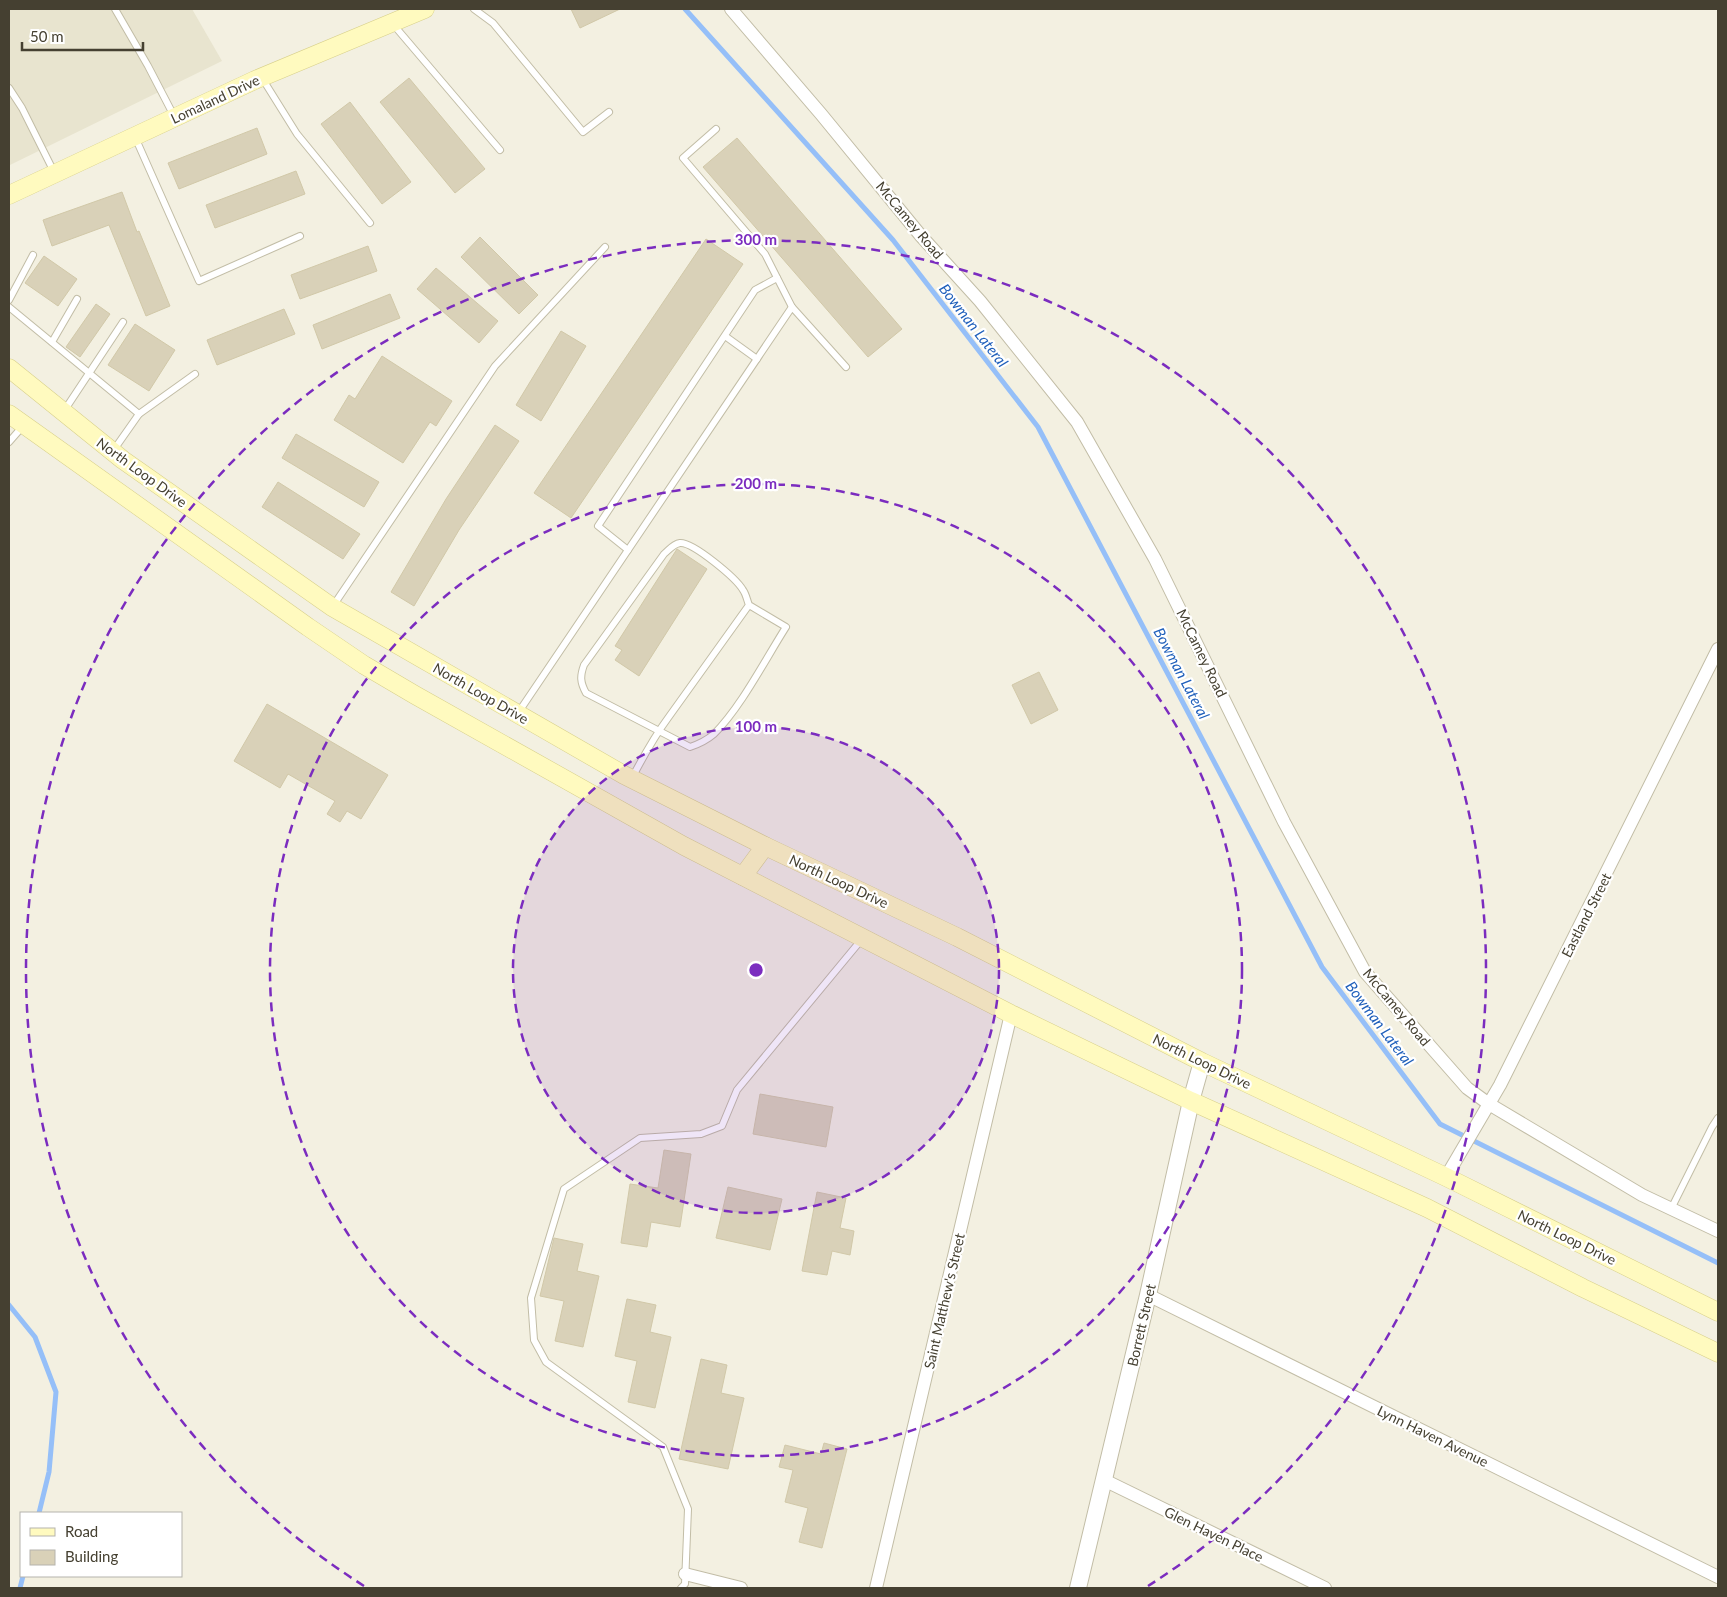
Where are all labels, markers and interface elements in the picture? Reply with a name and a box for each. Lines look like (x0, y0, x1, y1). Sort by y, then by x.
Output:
scale bar (22, 20, 144, 52)
text: 50 m (30, 27, 64, 45)
street label: Lomaland Drive (168, 71, 262, 127)
street label: McCamey Road (873, 178, 947, 262)
text: 300 m (735, 230, 777, 248)
water label: Bowman Lateral (936, 280, 1013, 371)
street label: North Loop Drive (94, 434, 190, 510)
text: 200 m (735, 474, 777, 492)
street label: McCamey Road (1173, 606, 1231, 700)
water label: Bowman Lateral (1150, 624, 1214, 722)
street label: North Loop Drive (430, 659, 532, 727)
text: 100 m (735, 717, 777, 735)
street label: North Loop Drive (787, 851, 891, 911)
street label: Eastland Street (1557, 870, 1615, 960)
centre of rings (747, 961, 765, 979)
street label: McCamey Road (1360, 965, 1434, 1049)
water label: Bowman Lateral (1342, 977, 1418, 1069)
street label: North Loop Drive (1150, 1030, 1254, 1092)
street label: North Loop Drive (1515, 1206, 1619, 1268)
street label: Saint Matthew's Street (920, 1231, 968, 1371)
street label: Borrett Street (1123, 1282, 1159, 1368)
street label: Lynn Haven Avenue (1375, 1402, 1491, 1470)
street label: Glen Haven Place (1162, 1503, 1266, 1565)
legend (20, 1512, 182, 1577)
text: Road (65, 1522, 98, 1540)
text: Building (65, 1547, 118, 1565)

